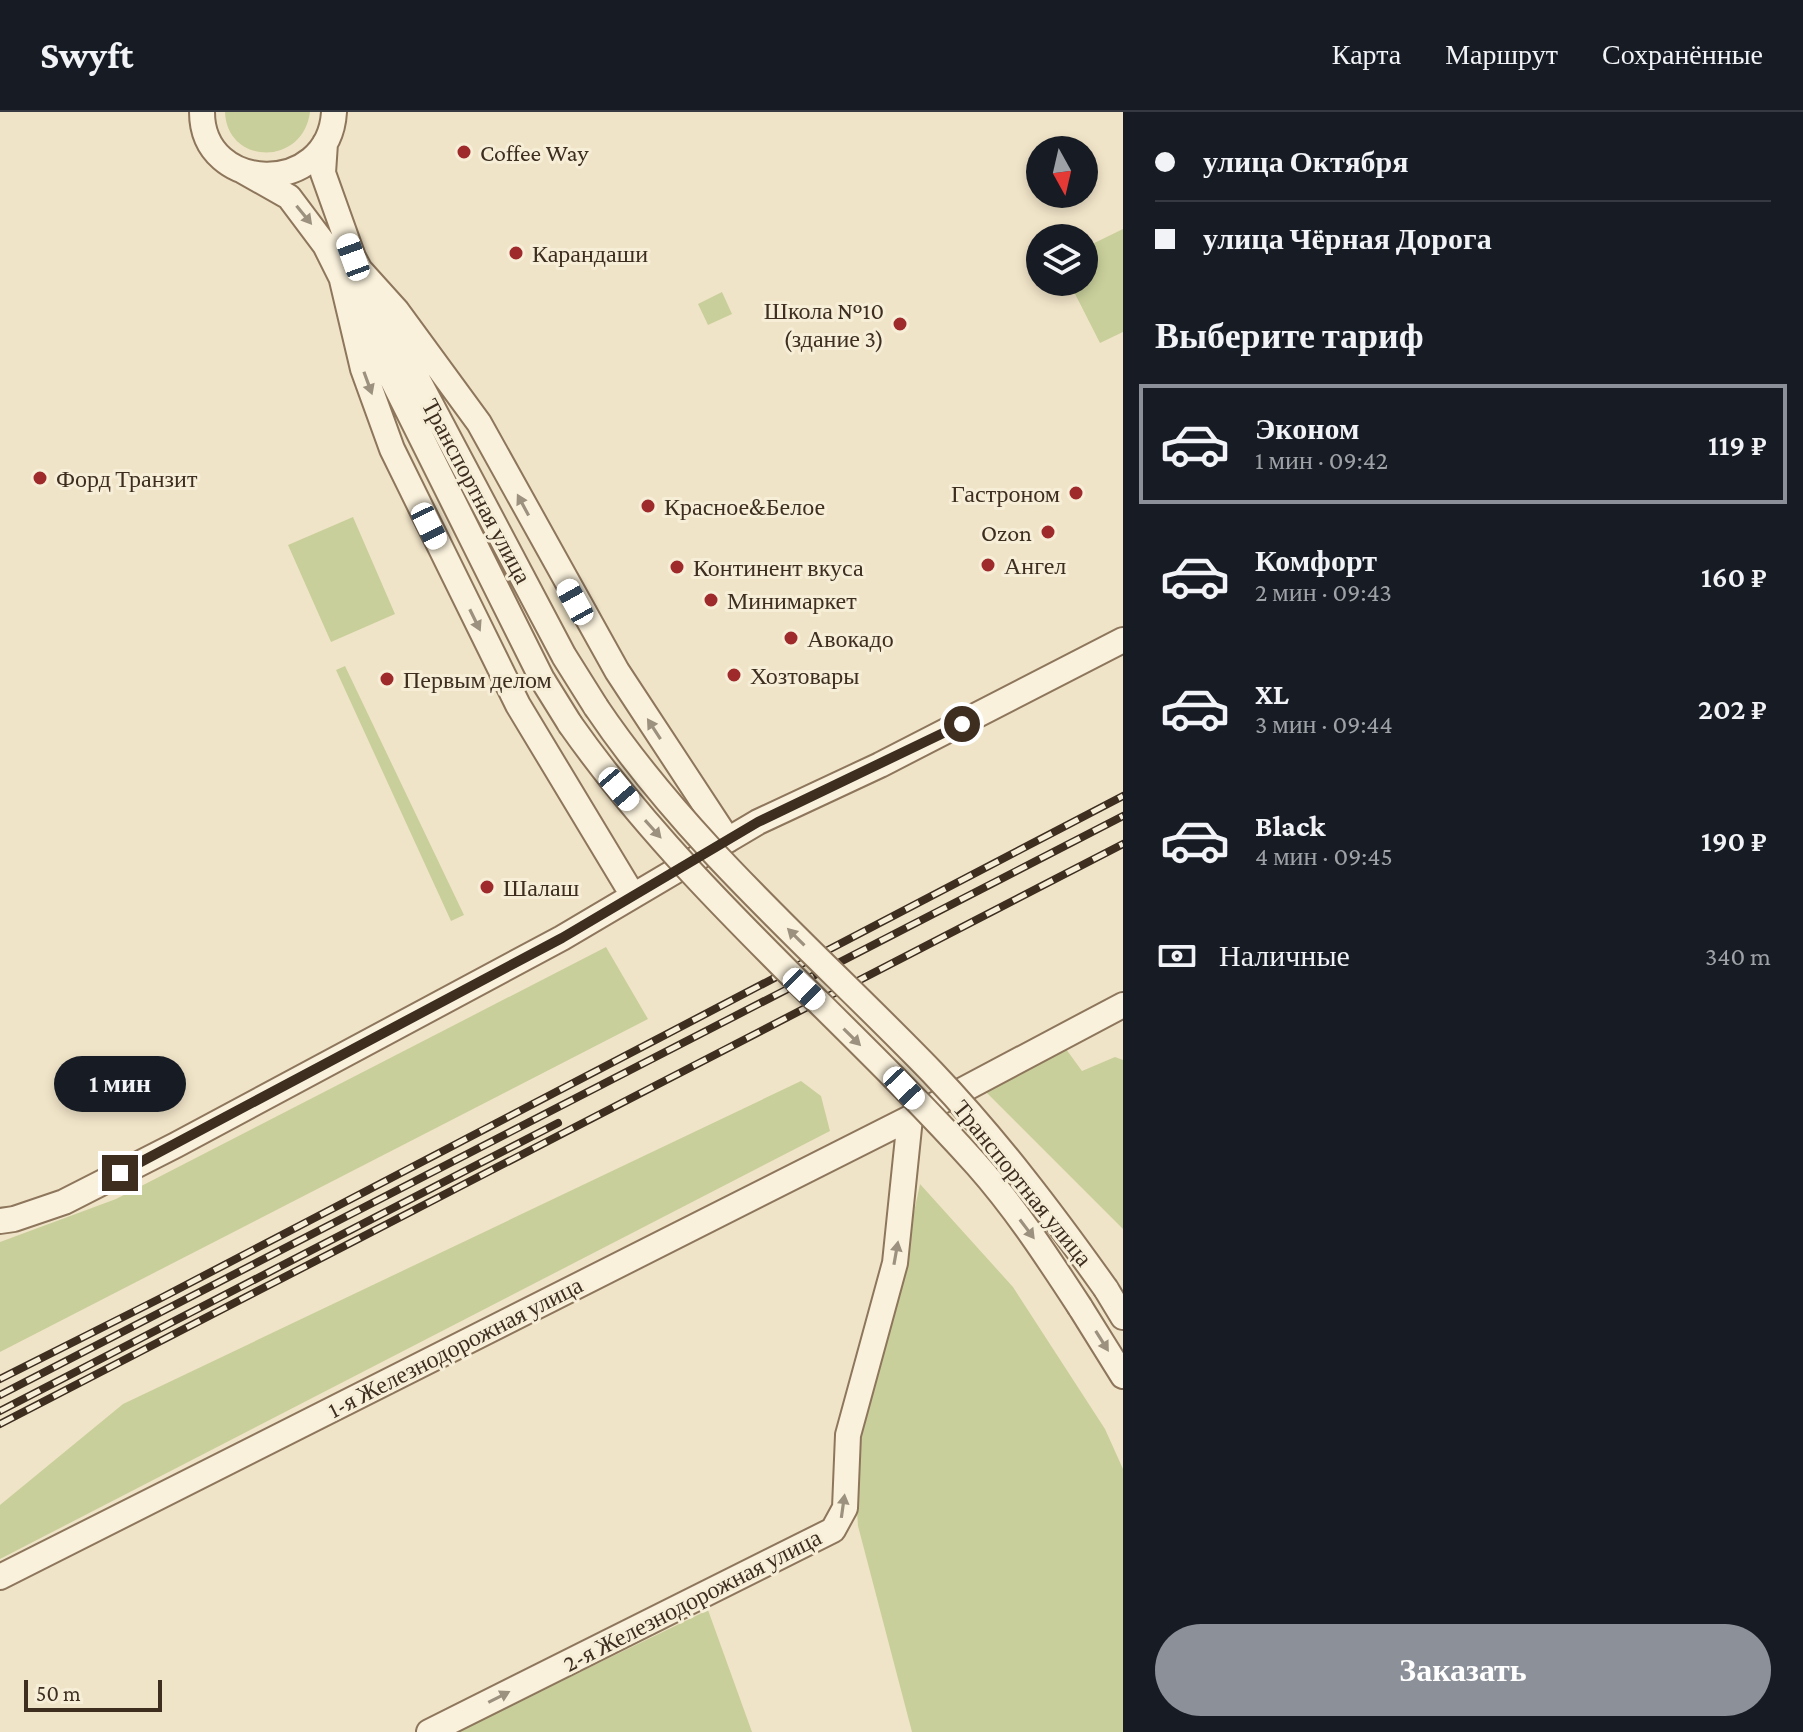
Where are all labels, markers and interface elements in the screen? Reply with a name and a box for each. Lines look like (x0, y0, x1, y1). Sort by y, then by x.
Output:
text: Swyft (40, 34, 133, 76)
text: Карта (1332, 39, 1401, 70)
text: Маршрут (1445, 39, 1558, 70)
text: Сохранённые (1602, 39, 1763, 70)
north arrow (1026, 136, 1098, 208)
map controls (1026, 136, 1098, 296)
place label: Coffee Way (480, 139, 590, 166)
marker: Coffee Way (455, 143, 473, 161)
text: улица Октября (1203, 145, 1409, 178)
one-way arrow (295, 205, 311, 225)
text: улица Чёрная Дорога (1203, 222, 1492, 255)
button: layers (1026, 224, 1098, 296)
car (334, 230, 372, 284)
place label: Карандаши (532, 240, 648, 267)
marker: Карандаши (507, 244, 525, 262)
place label: Школа №10 (здание 3) (764, 297, 884, 353)
marker: Школа №10 (здание 3) (891, 315, 909, 333)
text: Выберите тариф (1155, 316, 1424, 356)
one-way arrow (362, 371, 375, 395)
street label: Транспортная улица (417, 394, 537, 588)
icon: car (1159, 408, 1231, 480)
text: Эконом (1255, 412, 1359, 445)
text: 119 ₽ (1708, 428, 1767, 461)
text: 1 мин · 09:42 (1255, 446, 1388, 475)
place label: Форд Транзит (56, 465, 198, 492)
marker: Форд Транзит (31, 469, 49, 487)
place label: Гастроном (951, 480, 1060, 507)
marker: Гастроном (1067, 484, 1085, 502)
one-way arrow (516, 493, 529, 516)
place label: Красное&Белое (664, 493, 825, 520)
marker: Красное&Белое (639, 497, 657, 515)
car (408, 499, 450, 553)
place label: Ozon (981, 519, 1032, 546)
marker: Ozon (1039, 523, 1057, 541)
icon: car (1159, 540, 1231, 612)
text: Комфорт (1255, 544, 1377, 577)
place label: Ангел (1004, 552, 1066, 579)
place label: Континент вкуса (693, 554, 864, 581)
marker: Ангел (979, 556, 997, 574)
marker: Континент вкуса (668, 558, 686, 576)
text: 160 ₽ (1701, 560, 1767, 593)
car (553, 575, 597, 629)
text: 2 мин · 09:43 (1255, 578, 1392, 607)
place label: Минимаркет (727, 587, 857, 614)
marker: Минимаркет (702, 591, 720, 609)
one-way arrow (468, 608, 482, 631)
place label: Авокадо (807, 625, 894, 652)
marker: Авокадо (782, 629, 800, 647)
place label: Хозтовары (750, 662, 859, 689)
place label: Первым делом (403, 666, 552, 693)
marker: Хозтовары (725, 666, 743, 684)
marker: Первым делом (378, 670, 396, 688)
icon: car (1159, 672, 1231, 744)
text: XL (1255, 677, 1289, 710)
text: 202 ₽ (1698, 692, 1767, 725)
route start (944, 706, 980, 742)
text: 3 мин · 09:44 (1255, 710, 1393, 739)
one-way arrow (647, 718, 661, 740)
car (594, 763, 644, 815)
icon: car (1159, 804, 1231, 876)
text: Black (1255, 809, 1326, 842)
one-way arrow (644, 819, 661, 839)
text: 190 ₽ (1701, 824, 1767, 857)
text: 4 мин · 09:45 (1255, 842, 1393, 871)
place label: Шалаш (503, 874, 580, 901)
marker: Шалаш (478, 878, 496, 896)
one-way arrow (787, 929, 806, 947)
icon: cash (1155, 934, 1199, 978)
text: Наличные (1219, 939, 1350, 972)
text: 340 m (1705, 942, 1771, 971)
car (778, 964, 830, 1014)
one-way arrow (842, 1027, 861, 1046)
callout: 1 мин (54, 1057, 186, 1113)
car (879, 1062, 929, 1114)
text: 1 мин (89, 1069, 151, 1098)
street label: Транспортная улица (948, 1095, 1098, 1271)
route end (102, 1155, 138, 1191)
one-way arrow (1018, 1219, 1035, 1239)
one-way arrow (891, 1240, 903, 1265)
street label: 1-я Железнодорожная улица (323, 1271, 587, 1423)
one-way arrow (1094, 1331, 1109, 1352)
one-way arrow (837, 1494, 850, 1519)
street label: 2-я Железнодорожная улица (559, 1523, 826, 1677)
button: Заказать (1155, 1624, 1771, 1716)
scale bar (24, 1676, 162, 1712)
text: 50 m (36, 1681, 81, 1706)
one-way arrow (488, 1690, 511, 1704)

